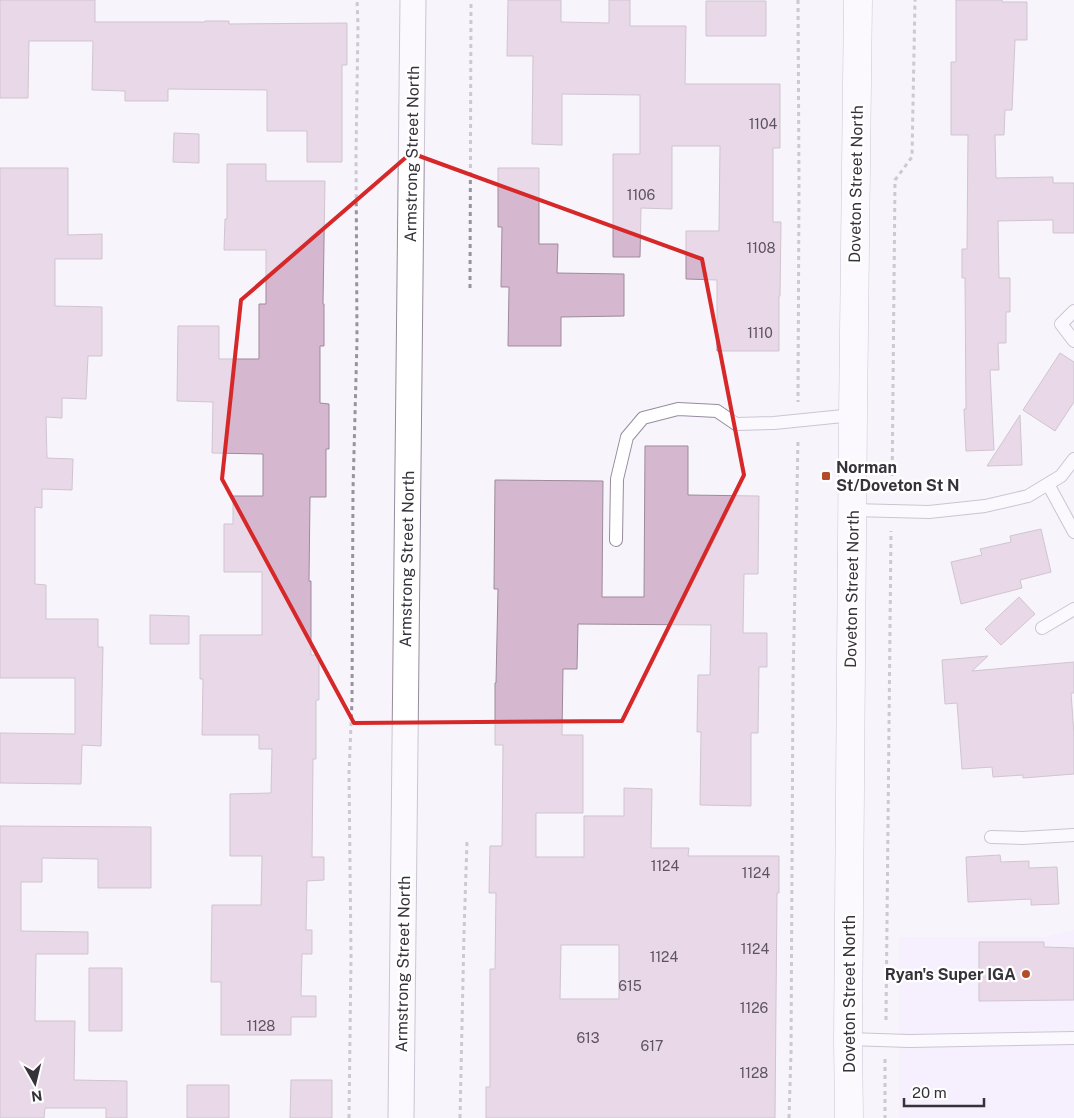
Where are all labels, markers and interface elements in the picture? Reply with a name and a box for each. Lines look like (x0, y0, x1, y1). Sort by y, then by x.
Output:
street label: Armstrong Street North (401, 65, 423, 243)
street label: Doveton Street North (845, 105, 867, 263)
house number: 1104 (749, 116, 778, 132)
house number: 1106 (627, 187, 656, 203)
house number: 1108 (747, 240, 775, 256)
house number: 1110 (747, 325, 773, 341)
place label: Norman St/Doveton St N (836, 458, 959, 495)
street label: Armstrong Street North (396, 470, 418, 648)
marker: Norman St/Doveton St N (820, 470, 832, 482)
street label: Doveton Street North (841, 510, 863, 668)
house number: 1124 (651, 858, 679, 874)
house number: 1124 (742, 865, 770, 881)
street label: Armstrong Street North (392, 875, 414, 1053)
street label: Doveton Street North (840, 915, 859, 1073)
house number: 1124 (741, 941, 769, 957)
house number: 1124 (650, 949, 678, 965)
place label: Ryan's Super IGA (885, 965, 1016, 984)
marker: Ryan's Super IGA (1020, 968, 1032, 980)
house number: 615 (618, 978, 642, 994)
house number: 1126 (740, 1000, 769, 1016)
house number: 1128 (247, 1018, 275, 1034)
house number: 613 (576, 1030, 600, 1046)
house number: 617 (641, 1038, 663, 1054)
north arrow (10, 1058, 60, 1108)
house number: 1128 (740, 1065, 768, 1081)
scale bar (904, 1076, 984, 1108)
text: 20 m (912, 1084, 947, 1101)
text: N (30, 1087, 43, 1105)

